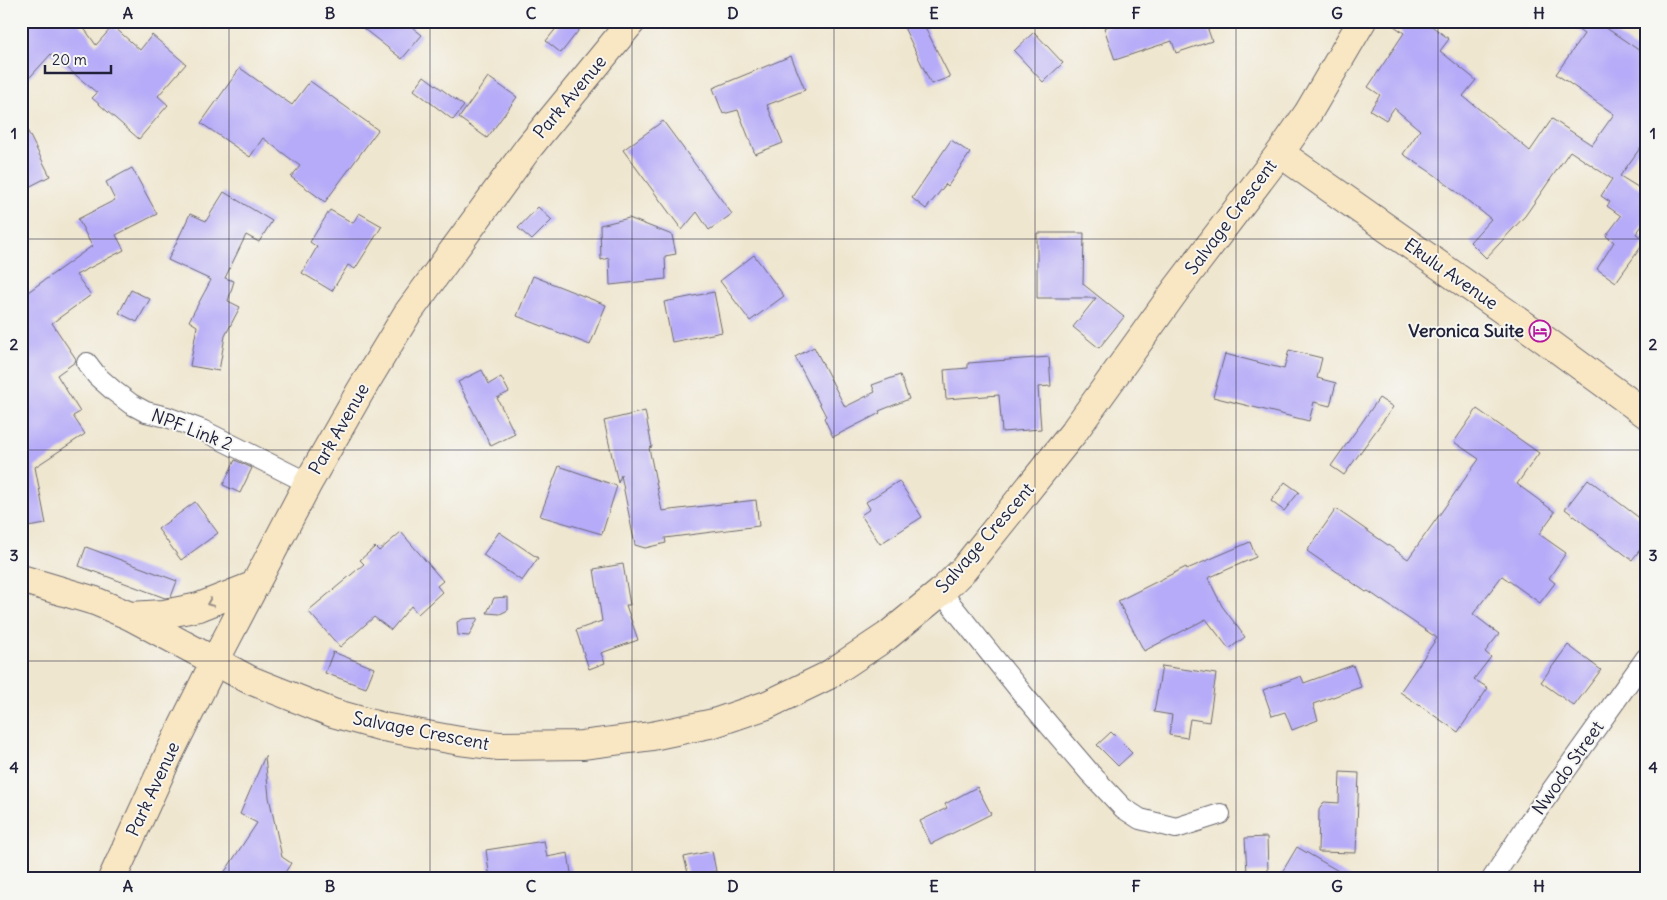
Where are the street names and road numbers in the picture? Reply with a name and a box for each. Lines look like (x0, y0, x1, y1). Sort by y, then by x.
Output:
street label: Park Avenue (528, 50, 611, 143)
street label: Salvage Crescent (1180, 154, 1281, 279)
street label: Ekulu Avenue (1400, 233, 1503, 314)
street label: Park Avenue (303, 379, 374, 479)
street label: NPF Link 2 (148, 404, 236, 456)
street label: Salvage Crescent (931, 478, 1039, 597)
street label: Salvage Crescent (351, 706, 491, 755)
street label: Nwodo Street (1527, 716, 1608, 819)
street label: Park Avenue (121, 738, 184, 840)

